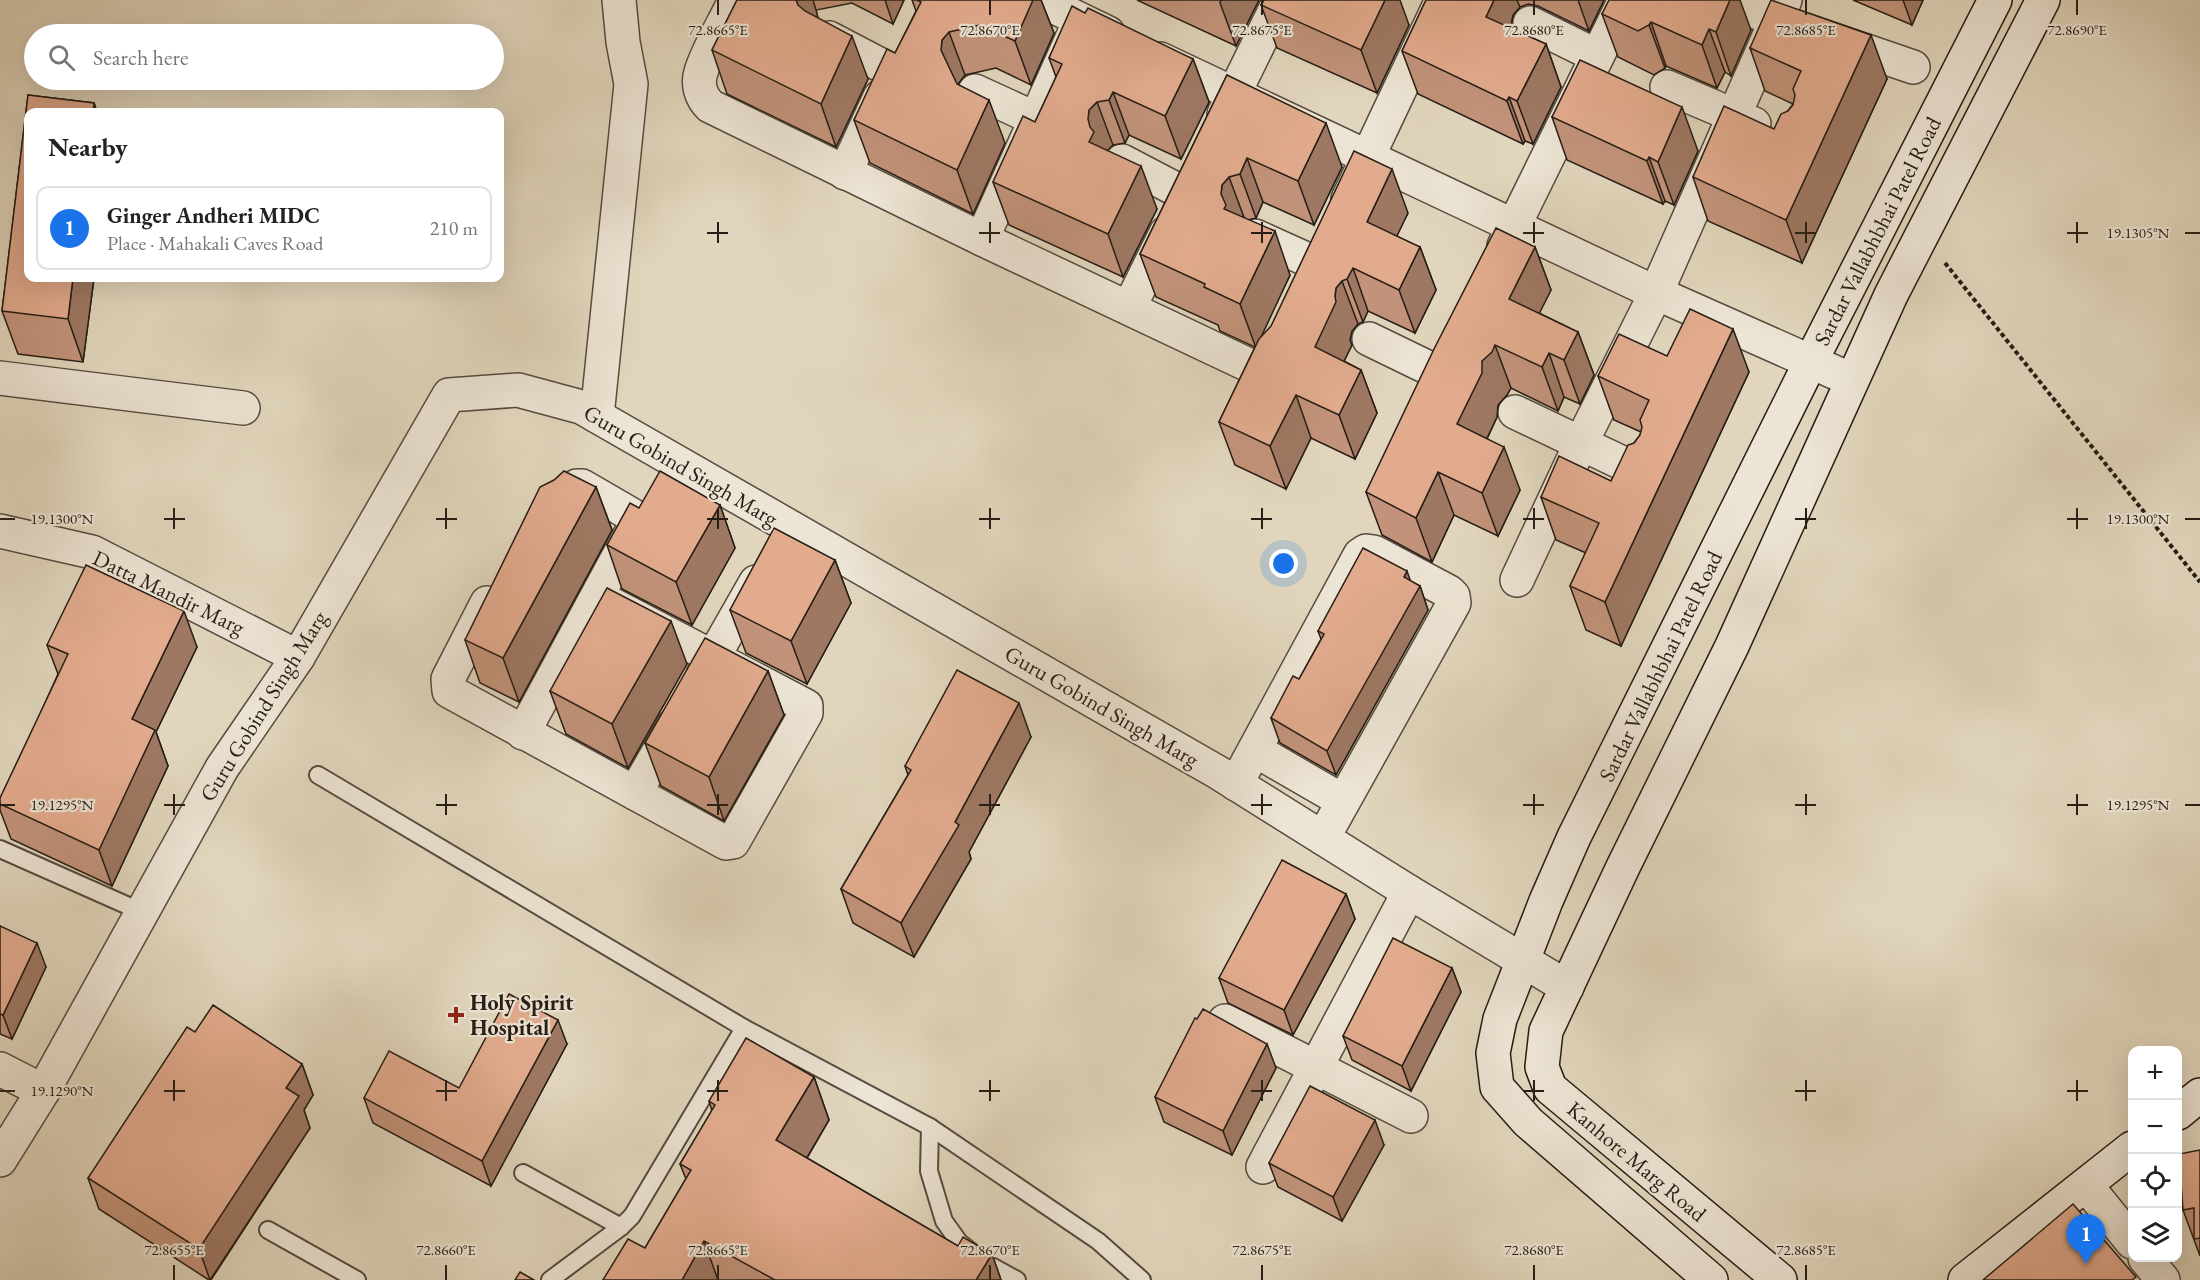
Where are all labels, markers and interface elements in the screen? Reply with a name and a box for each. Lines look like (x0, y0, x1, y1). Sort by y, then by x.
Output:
text: 72.8665°E (688, 20, 748, 39)
text: 72.8670°E (960, 20, 1020, 39)
text: 72.8675°E (1232, 20, 1292, 39)
text: 72.8680°E (1504, 20, 1564, 39)
text: 72.8685°E (1776, 20, 1836, 39)
text: 72.8690°E (2047, 20, 2107, 39)
search box (24, 24, 504, 90)
icon: search (45, 41, 78, 74)
text: Search here (93, 43, 188, 72)
street label: Sardar Vallabhbhai Patel Road (1807, 111, 1948, 351)
text: Nearby (48, 130, 128, 164)
text: Ginger Andheri MIDC (107, 201, 320, 230)
text: 1 (64, 215, 75, 241)
text: 210 m (430, 215, 478, 241)
text: 19.1305°N (2107, 223, 2170, 242)
text: Place · Mahakali Caves Road (107, 230, 323, 256)
street label: Guru Gobind Singh Marg (579, 398, 783, 533)
text: 19.1300°N (31, 509, 94, 528)
text: 19.1300°N (2107, 509, 2170, 528)
street label: Datta Mandir Marg (88, 543, 250, 642)
street label: Sardar Vallabhbhai Patel Road (1592, 545, 1729, 786)
your location (1269, 549, 1298, 578)
street label: Guru Gobind Singh Marg (193, 605, 334, 807)
street label: Guru Gobind Singh Marg (1000, 639, 1204, 774)
text: 19.1295°N (31, 795, 94, 814)
text: 19.1295°N (2107, 795, 2170, 814)
place label: Holy Spirit Hospital (470, 988, 574, 1042)
marker: Holy Spirit Hospital (447, 1006, 465, 1024)
map controls (2128, 1046, 2182, 1262)
button: + (2128, 1046, 2182, 1100)
text: 19.1290°N (31, 1081, 94, 1100)
street label: Kanhore Marg Road (1561, 1095, 1713, 1229)
button: − (2128, 1100, 2182, 1154)
button: locate (2128, 1154, 2182, 1208)
button: layers (2128, 1208, 2182, 1262)
pin: 1 (2066, 1214, 2106, 1264)
text: 72.8655°E (144, 1240, 204, 1259)
text: 72.8660°E (416, 1240, 476, 1259)
text: 72.8665°E (688, 1240, 748, 1259)
text: 72.8670°E (960, 1240, 1020, 1259)
text: 72.8675°E (1232, 1240, 1292, 1259)
text: 72.8680°E (1504, 1240, 1564, 1259)
text: 72.8685°E (1776, 1240, 1836, 1259)

